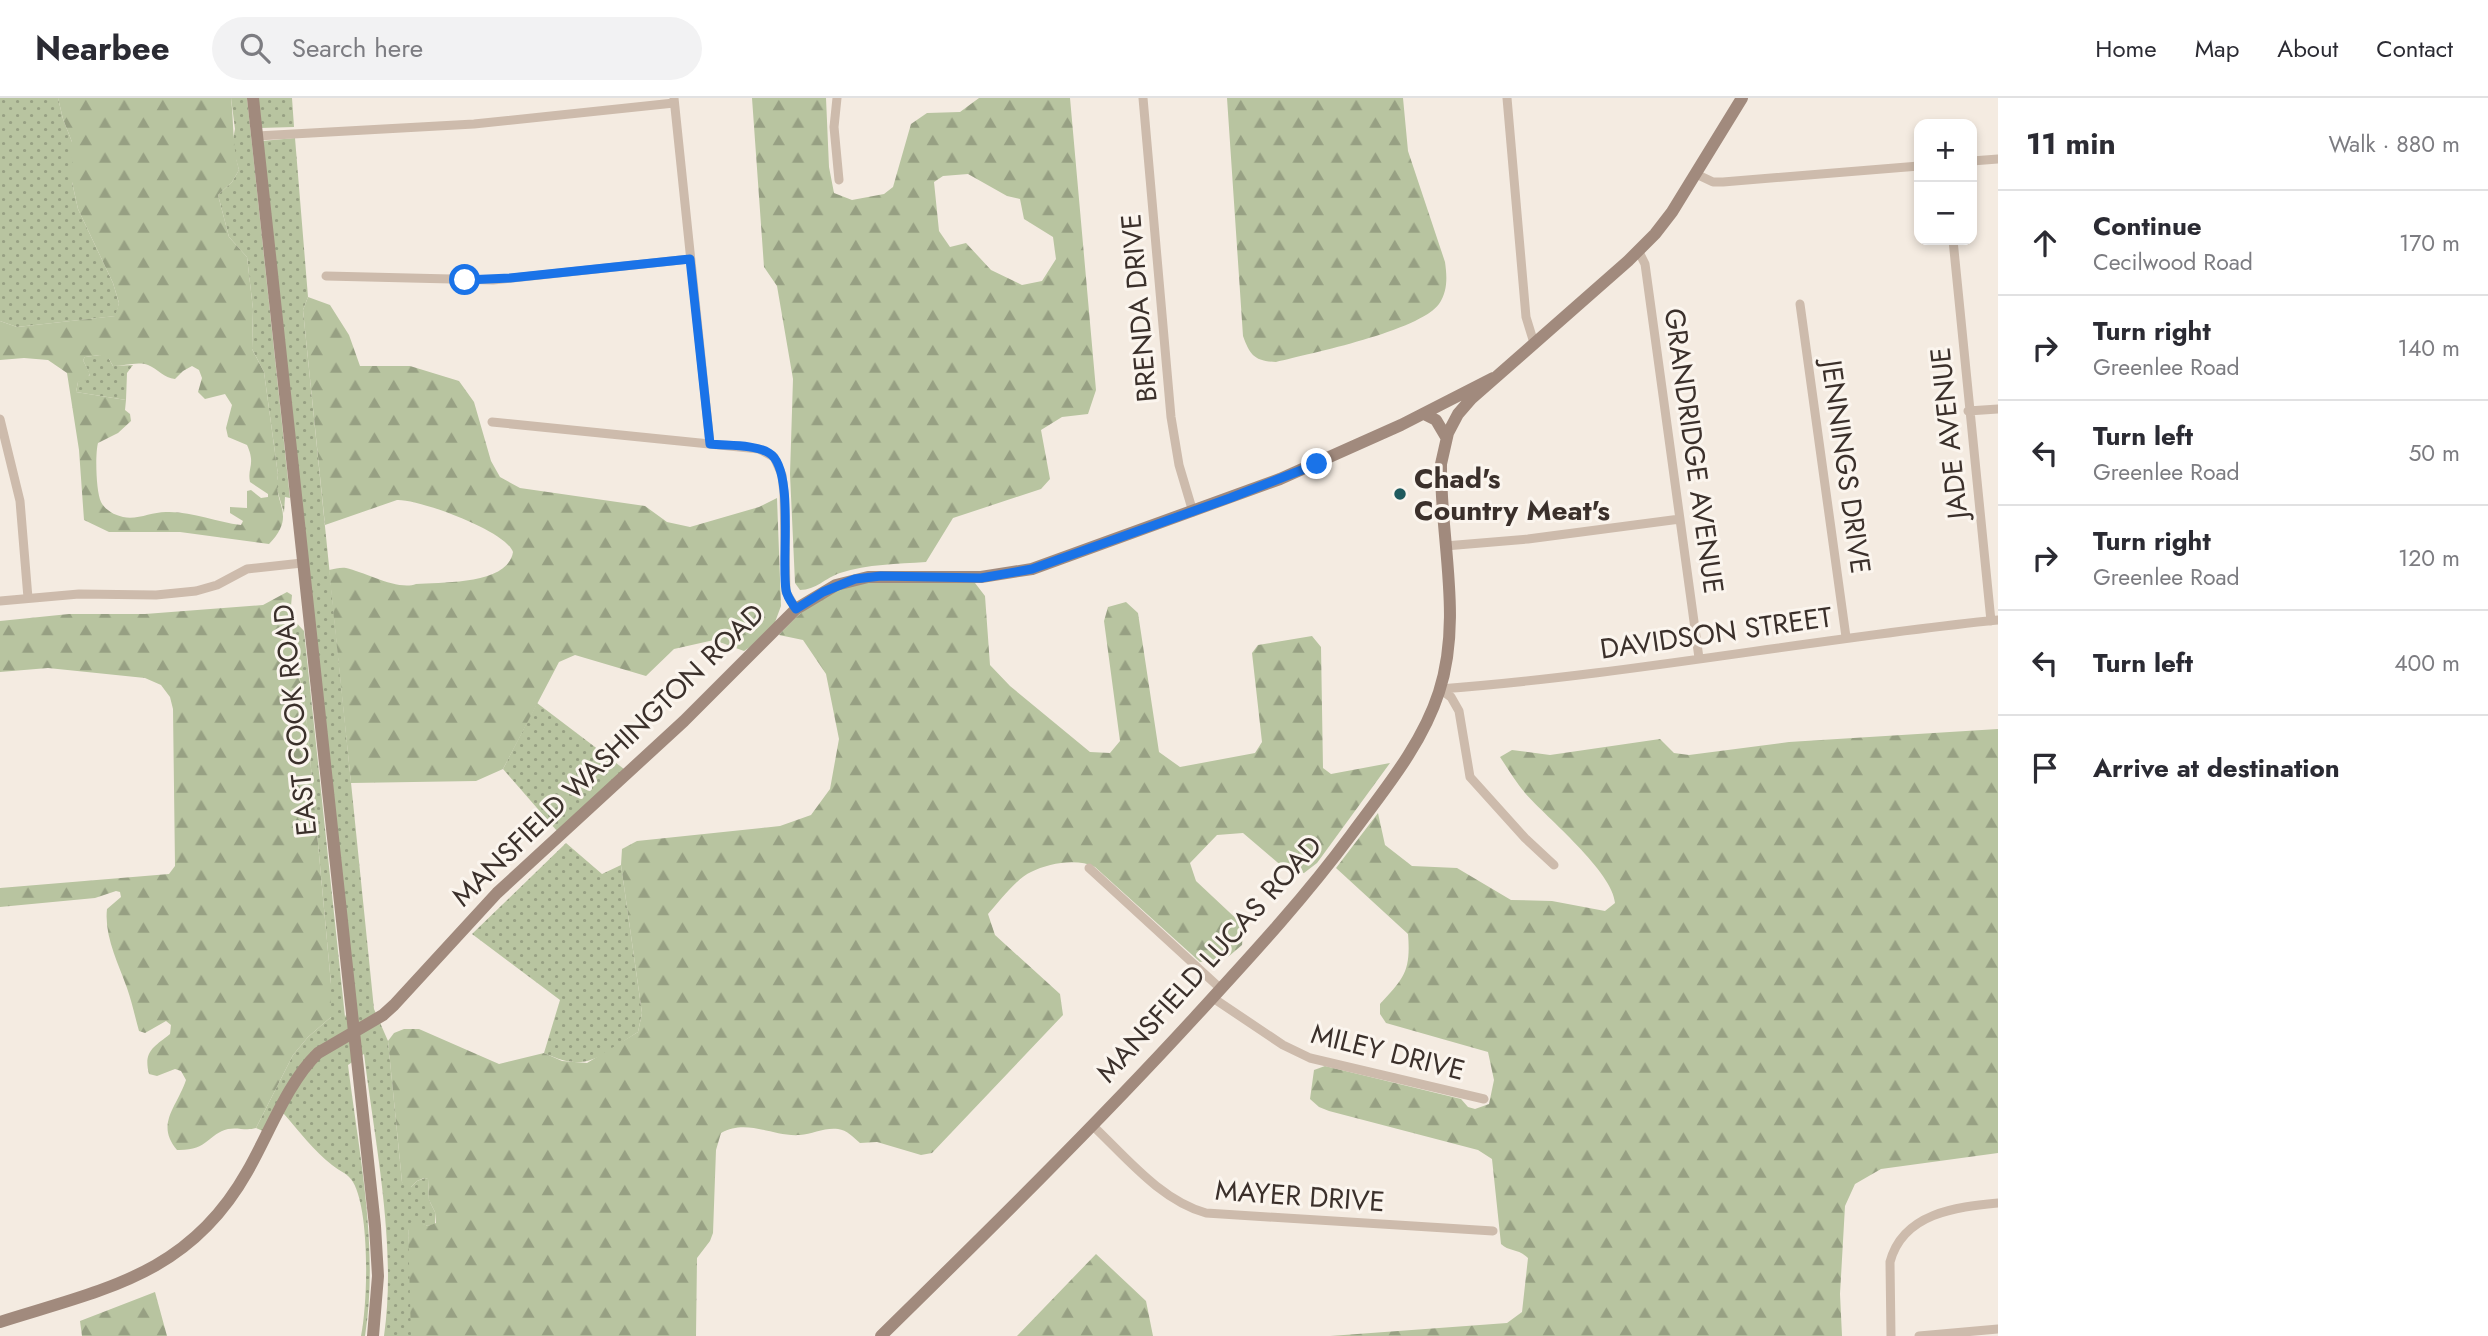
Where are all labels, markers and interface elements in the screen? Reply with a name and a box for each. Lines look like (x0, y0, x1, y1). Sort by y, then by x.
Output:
search box (212, 17, 702, 80)
text: Nearbee (35, 25, 170, 72)
icon: search (236, 29, 274, 67)
text: Search here (292, 29, 423, 67)
text: Home (2095, 31, 2157, 66)
text: Map (2195, 31, 2239, 66)
text: About (2277, 31, 2338, 66)
text: Contact (2376, 31, 2453, 66)
map controls (1914, 119, 1977, 245)
button: + (1914, 119, 1977, 182)
text: 11 min (2026, 122, 2116, 165)
text: Walk · 880 m (2329, 127, 2460, 161)
button: − (1914, 182, 1977, 245)
text: Continue (2093, 207, 2202, 245)
street label: BRENDA DRIVE (1110, 212, 1168, 404)
icon: ahead (2026, 224, 2064, 262)
text: 170 m (2399, 226, 2460, 260)
text: Cecilwood Road (2093, 245, 2253, 279)
route start (449, 264, 480, 295)
street label: GRANDRIDGE AVENUE (1654, 306, 1734, 596)
text: Turn right (2093, 312, 2211, 350)
icon: right (2026, 329, 2064, 367)
text: 140 m (2398, 331, 2460, 365)
street label: JADE AVENUE (1920, 345, 1979, 525)
text: Greenlee Road (2093, 350, 2240, 384)
street label: JENNINGS DRIVE (1810, 354, 1881, 576)
text: Turn left (2093, 417, 2193, 455)
icon: left (2026, 434, 2064, 472)
text: 50 m (2408, 436, 2460, 470)
route end (1301, 448, 1332, 479)
text: Greenlee Road (2093, 455, 2240, 489)
place label: Chad's Country Meat's (1414, 458, 1610, 531)
marker: Chad's Country Meat's (1392, 486, 1408, 502)
text: Turn right (2093, 522, 2211, 560)
icon: right (2026, 539, 2064, 577)
text: 120 m (2398, 541, 2460, 575)
text: Greenlee Road (2093, 560, 2240, 594)
street label: MANSFIELD WASHINGTON ROAD (442, 594, 774, 916)
street label: DAVIDSON STREET (1597, 596, 1835, 670)
street label: EAST COOK ROAD (262, 602, 328, 838)
icon: left (2026, 644, 2064, 682)
text: Turn left (2093, 644, 2193, 682)
text: 400 m (2394, 646, 2460, 680)
icon: arrive (2026, 749, 2064, 787)
text: Arrive at destination (2093, 749, 2340, 787)
street label: MANSFIELD LUCAS ROAD (1087, 826, 1331, 1092)
street label: MILEY DRIVE (1307, 1013, 1469, 1091)
street label: MAYER DRIVE (1214, 1170, 1386, 1222)

